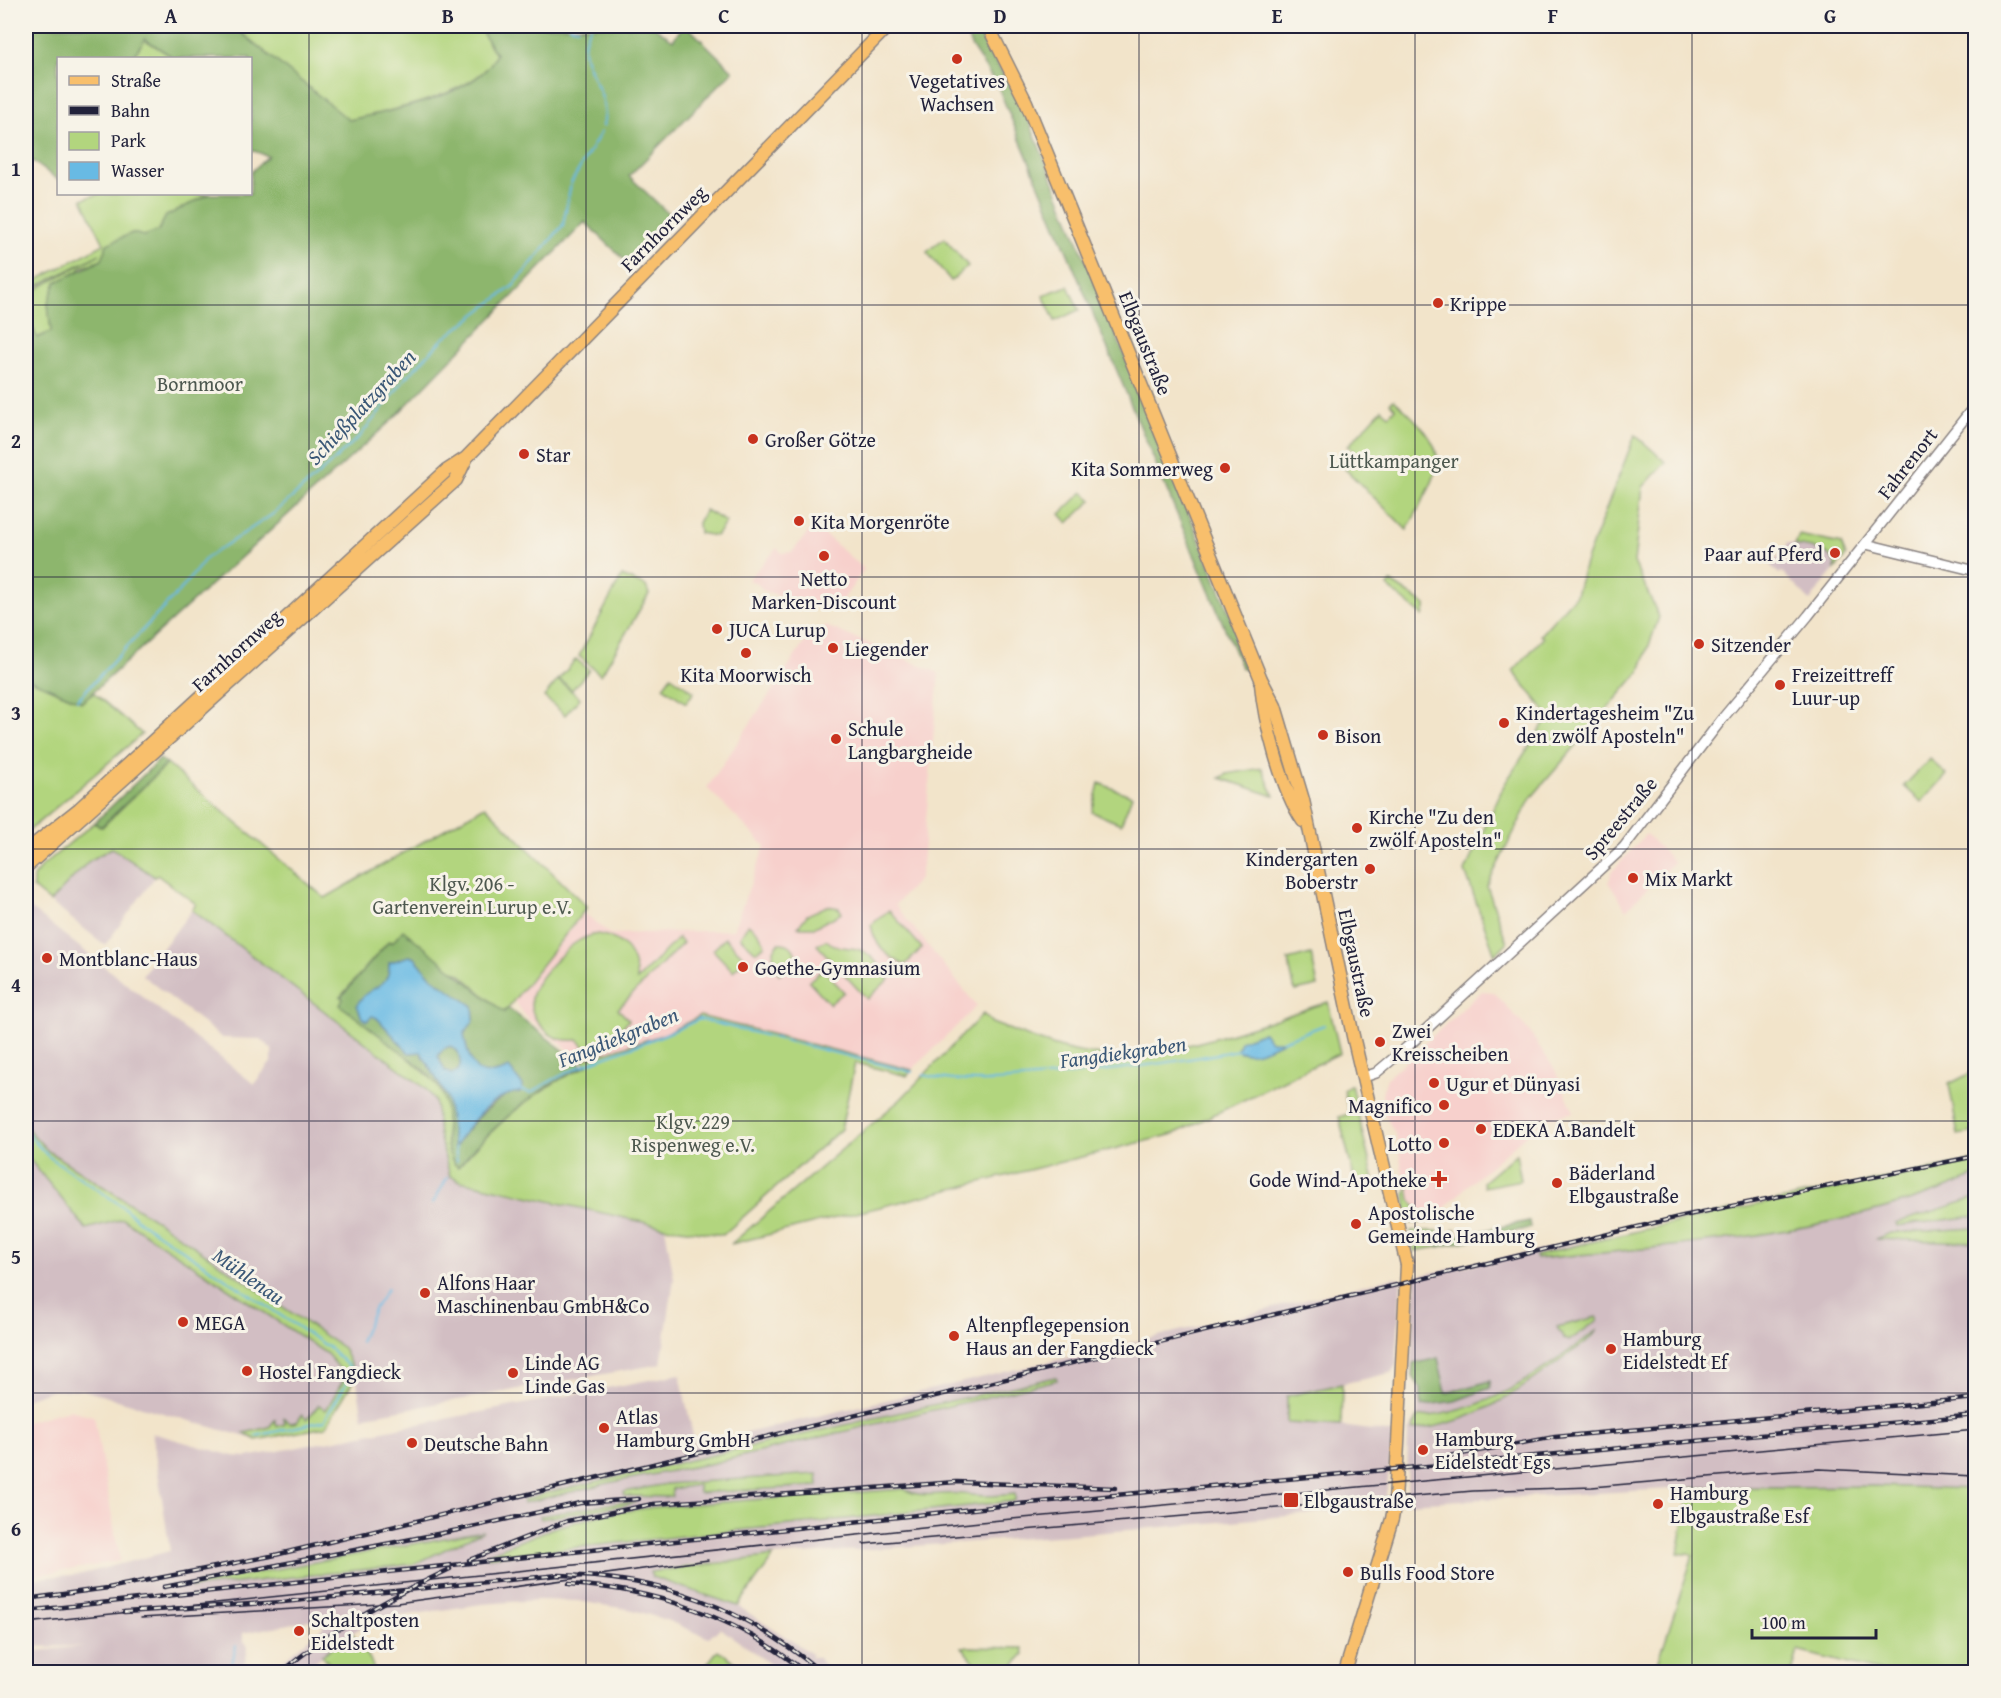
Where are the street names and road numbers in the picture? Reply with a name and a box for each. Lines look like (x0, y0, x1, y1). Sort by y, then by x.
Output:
street label: Farnhornweg (613, 178, 713, 278)
street label: Elbgaustraße (1112, 287, 1180, 399)
street label: Fahrenort (1870, 421, 1944, 505)
street label: Farnhornweg (185, 602, 287, 698)
street label: Spreestraße (1576, 770, 1664, 866)
street label: Elbgaustraße (1331, 906, 1383, 1020)

